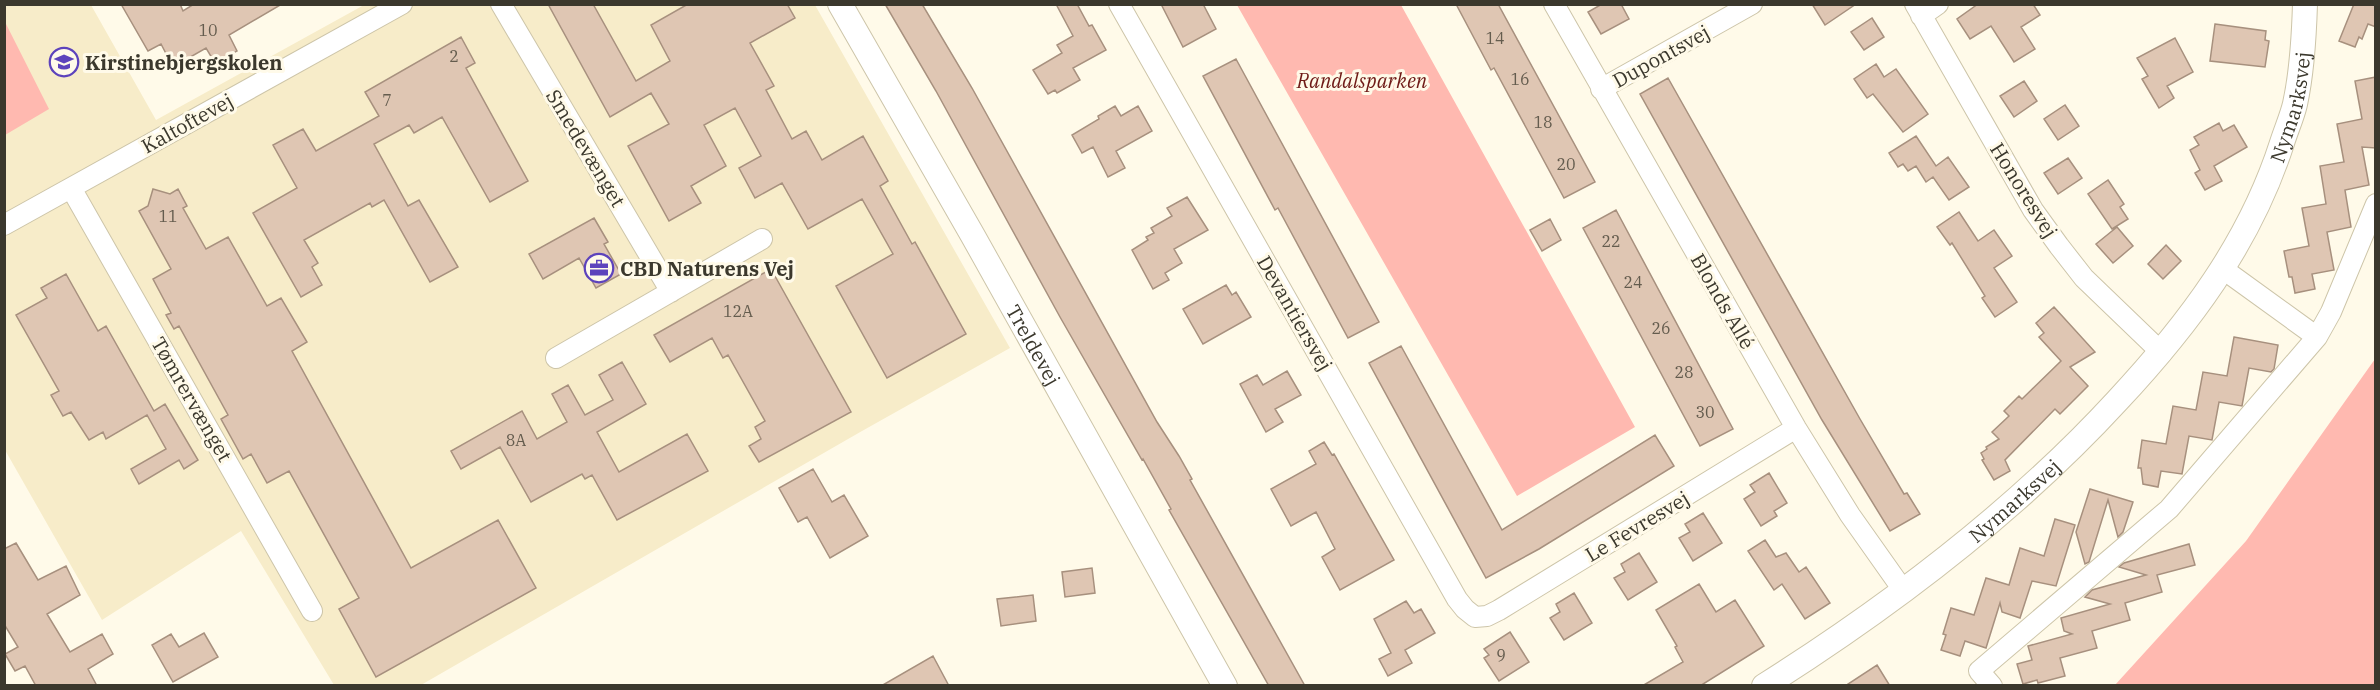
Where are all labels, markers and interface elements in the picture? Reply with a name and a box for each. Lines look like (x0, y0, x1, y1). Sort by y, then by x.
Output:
street label: Dupontsvej (1608, 18, 1714, 94)
house number: 10 (198, 20, 218, 40)
house number: 14 (1485, 28, 1505, 48)
school or university icon: Kirstinebjergskolen (48, 46, 80, 78)
house number: 2 (449, 46, 459, 66)
place label: Kirstinebjergskolen (85, 49, 282, 76)
street label: Nymarksvej (2263, 50, 2316, 166)
park label: Randalsparken (1296, 67, 1428, 94)
house number: 16 (1510, 69, 1530, 89)
street label: Smedevænget (540, 84, 632, 212)
street label: Kaltoftevej (136, 87, 238, 159)
house number: 7 (382, 90, 392, 110)
house number: 18 (1533, 112, 1553, 132)
street label: Honoresvej (1984, 137, 2064, 243)
house number: 20 (1556, 154, 1576, 174)
house number: 11 (158, 206, 178, 226)
house number: 22 (1601, 231, 1621, 251)
street label: Blonds Allé (1685, 248, 1761, 354)
street label: Devantiersvej (1251, 250, 1339, 376)
office icon: CBD Naturens Vej (583, 252, 615, 284)
place label: CBD Naturens Vej (620, 255, 794, 282)
house number: 24 (1623, 272, 1643, 292)
street label: Treldevej (1000, 299, 1067, 390)
house number: 12A (723, 301, 753, 321)
house number: 26 (1651, 318, 1671, 338)
street label: Tømrervænget (145, 332, 239, 466)
house number: 28 (1674, 362, 1694, 382)
house number: 30 (1695, 402, 1715, 422)
house number: 8A (506, 430, 526, 450)
street label: Nymarksvej (1963, 453, 2066, 548)
street label: Le Fevresvej (1580, 484, 1694, 568)
house number: 9 (1496, 645, 1506, 665)

